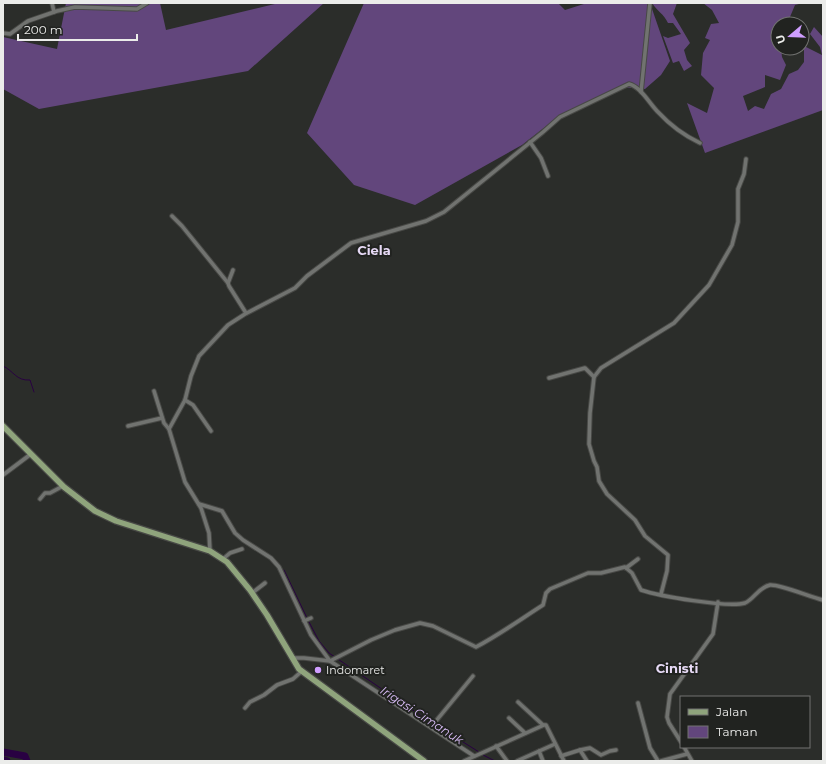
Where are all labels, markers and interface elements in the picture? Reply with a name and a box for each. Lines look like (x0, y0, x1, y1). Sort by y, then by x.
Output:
scale bar (18, 16, 137, 42)
north arrow (770, 16, 810, 56)
text: 200 m (24, 22, 63, 37)
text: U (773, 33, 789, 46)
district label: Ciela (357, 242, 391, 258)
district label: Cinisti (656, 660, 698, 676)
place label: Indomaret (326, 663, 385, 677)
marker: Indomaret (313, 665, 323, 675)
water label: Irigasi Cimanuk (378, 683, 467, 748)
legend (680, 696, 810, 748)
text: Jalan (715, 704, 748, 719)
text: Taman (716, 724, 758, 739)

